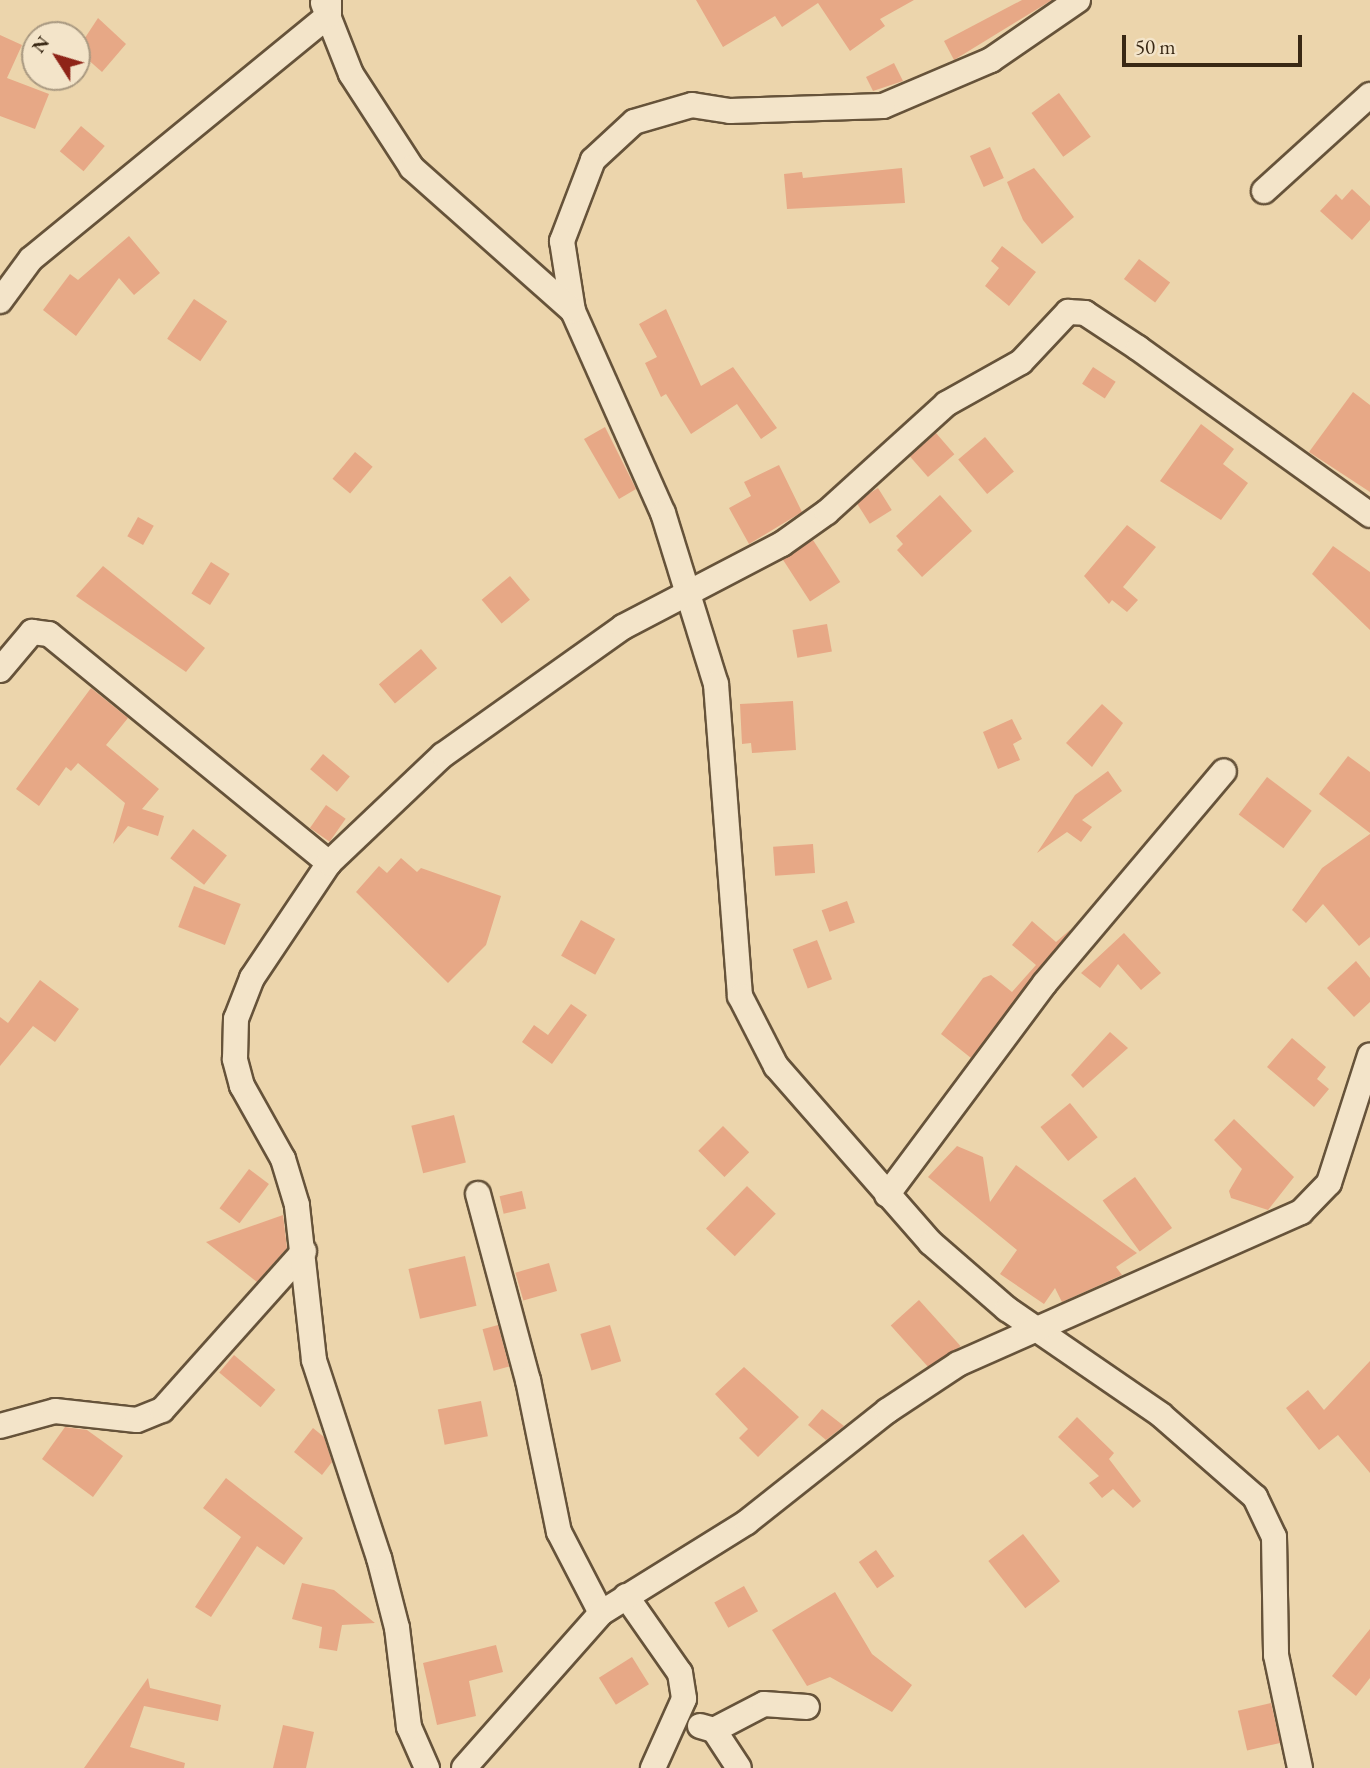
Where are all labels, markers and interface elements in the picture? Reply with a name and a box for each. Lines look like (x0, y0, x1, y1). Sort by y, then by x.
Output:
north arrow (21, 21, 91, 91)
scale bar (1125, 21, 1305, 65)
text: N (26, 31, 55, 58)
text: 50 m (1135, 33, 1176, 60)

